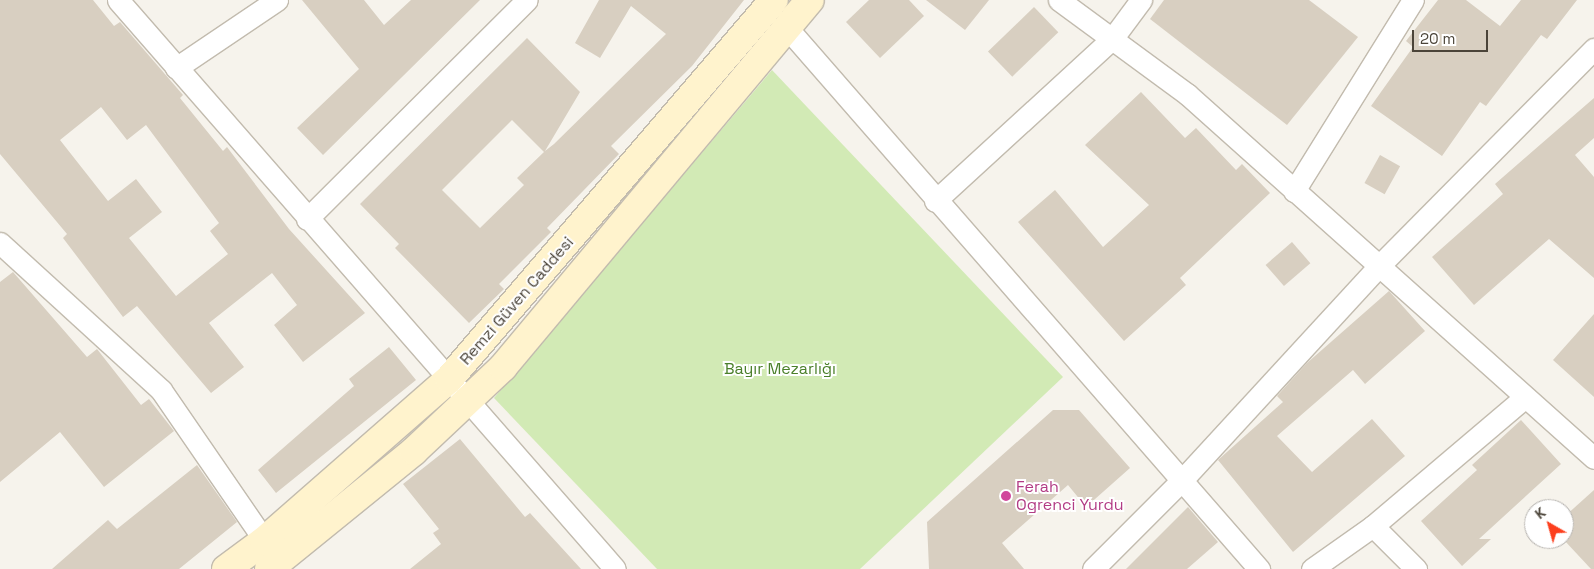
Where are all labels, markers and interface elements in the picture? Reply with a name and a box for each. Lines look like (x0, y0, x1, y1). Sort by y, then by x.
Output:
scale bar (1414, 20, 1490, 52)
text: 20 m (1420, 29, 1455, 48)
street label: Remzi Güven Caddesi (456, 233, 578, 369)
park label: Bayır Mezarlığı (724, 359, 836, 379)
place label: Ferah Ogrenci Yurdu (1016, 477, 1124, 515)
marker: Ferah Ogrenci Yurdu (1000, 490, 1012, 502)
north arrow (1524, 499, 1574, 549)
text: K (1531, 503, 1549, 523)

